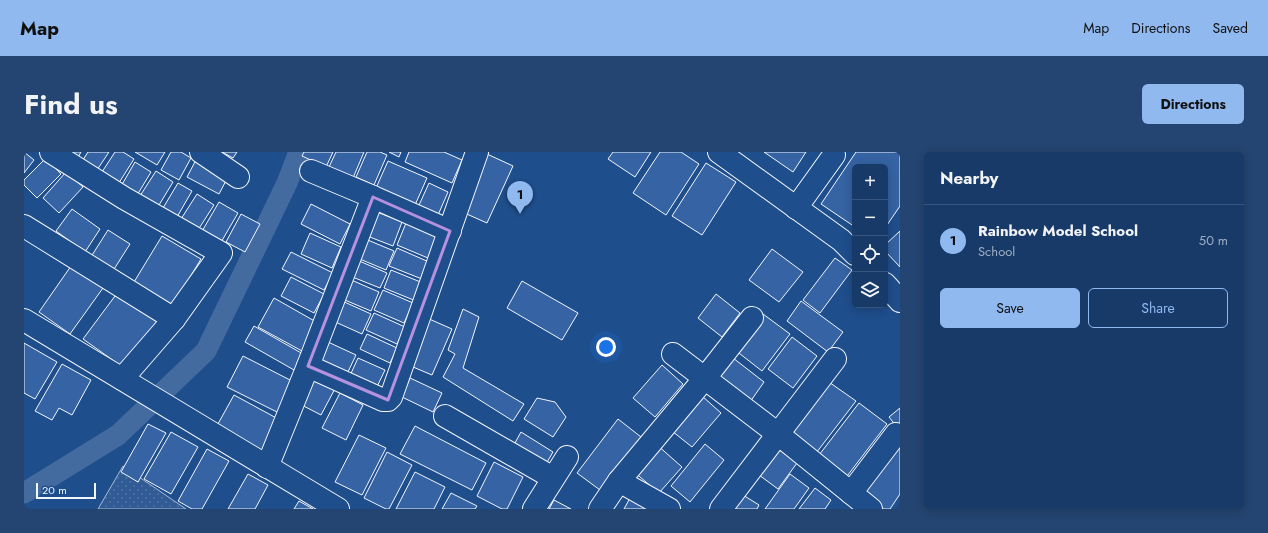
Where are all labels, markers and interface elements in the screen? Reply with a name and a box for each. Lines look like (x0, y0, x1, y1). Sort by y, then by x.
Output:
text: Map (20, 15, 59, 42)
text: Map (1083, 18, 1109, 38)
text: Directions (1131, 18, 1191, 38)
text: Saved (1213, 18, 1248, 38)
text: Find us (24, 84, 118, 125)
button: Directions (1142, 84, 1244, 124)
map controls (852, 164, 888, 308)
button: + (852, 164, 888, 200)
text: Nearby (940, 166, 998, 190)
pin: 1 (507, 181, 533, 214)
button: − (852, 200, 888, 236)
text: Rainbow Model School (978, 220, 1138, 242)
text: 1 (950, 231, 956, 250)
text: 50 m (1199, 231, 1228, 250)
button: locate (852, 236, 888, 272)
text: School (978, 242, 1015, 261)
button: layers (852, 272, 888, 308)
button: Save (940, 288, 1080, 328)
button: Share (1088, 288, 1228, 328)
your location (596, 337, 616, 357)
scale bar (36, 481, 96, 500)
text: 20 m (42, 482, 67, 498)

